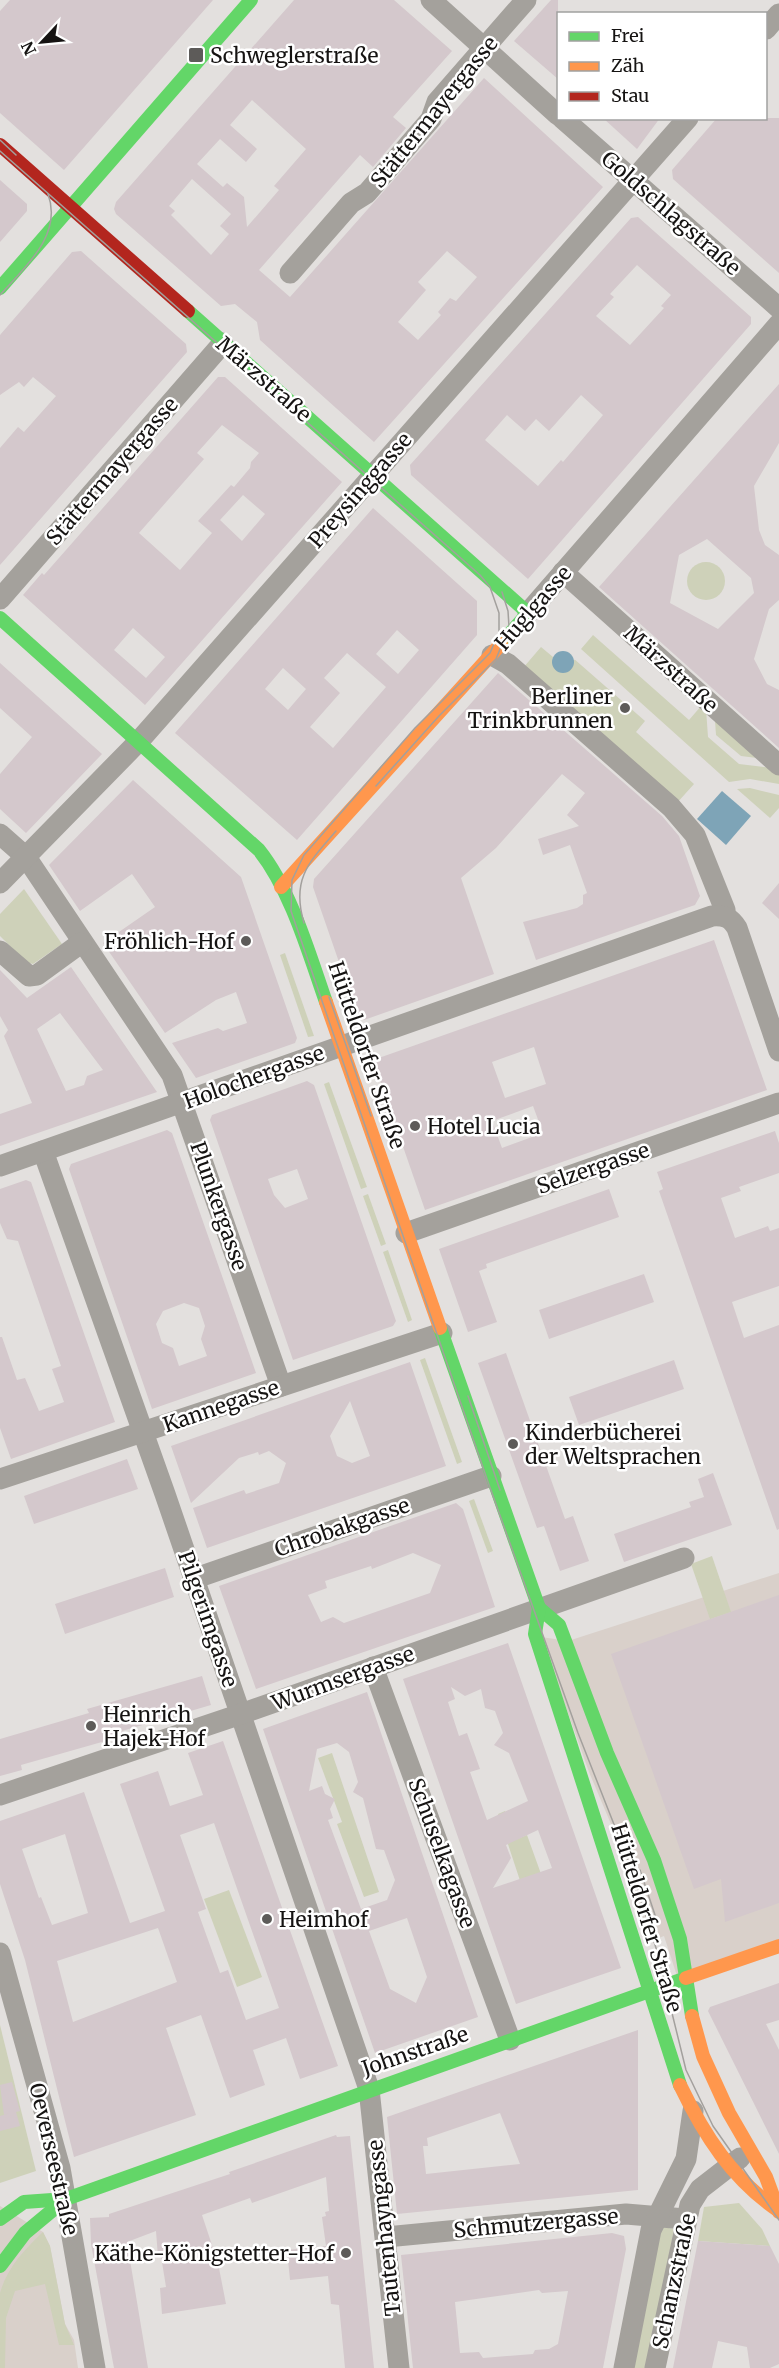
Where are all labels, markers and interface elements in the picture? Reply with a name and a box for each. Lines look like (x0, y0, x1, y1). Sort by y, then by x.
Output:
north arrow (12, 12, 72, 72)
legend (557, 12, 767, 120)
text: Frei (611, 24, 645, 47)
street label: Stättermayergasse (364, 31, 504, 193)
text: N (17, 38, 40, 59)
place label: Schweglerstraße (210, 42, 379, 69)
marker: Schweglerstraße (187, 46, 205, 64)
text: Zäh (611, 54, 645, 77)
text: Stau (611, 84, 649, 107)
street label: Goldschlagstraße (596, 145, 746, 281)
street label: Märzstraße (211, 330, 317, 428)
street label: Stättermayergasse (40, 391, 184, 551)
street label: Preysinggasse (302, 427, 418, 553)
street label: Huglgasse (489, 560, 577, 656)
street label: Märzstraße (618, 620, 724, 718)
place label: Berliner Trinkbrunnen (467, 683, 613, 734)
marker: Berliner Trinkbrunnen (618, 701, 632, 715)
place label: Fröhlich-Hof (104, 928, 235, 955)
marker: Fröhlich-Hof (239, 934, 253, 948)
street label: Hütteldorfer Straße (322, 958, 412, 1152)
street label: Holochergasse (180, 1039, 328, 1115)
place label: Hotel Lucia (427, 1113, 540, 1140)
marker: Hotel Lucia (408, 1119, 422, 1133)
street label: Selzergasse (533, 1136, 653, 1200)
street label: Plunkergasse (184, 1138, 254, 1274)
street label: Kannegasse (159, 1374, 283, 1438)
place label: Kinderbücherei der Weltsprachen (525, 1419, 701, 1470)
marker: Kinderbücherei der Weltsprachen (506, 1437, 520, 1451)
street label: Chrobakgasse (271, 1491, 413, 1563)
street label: Pilgerimgasse (172, 1547, 244, 1691)
street label: Wurmsergasse (267, 1640, 418, 1717)
place label: Heinrich Hajek-Hof (103, 1701, 206, 1752)
marker: Heinrich Hajek-Hof (84, 1719, 98, 1733)
street label: Schuselkagasse (402, 1774, 482, 1932)
street label: Hütteldorfer Straße (605, 1820, 689, 2016)
place label: Heimhof (279, 1906, 369, 1933)
marker: Heimhof (260, 1912, 274, 1926)
street label: Johnstraße (357, 2020, 472, 2082)
street label: Oeverseestraße (23, 2080, 85, 2238)
street label: Tautenhayngasse (361, 2138, 407, 2317)
street label: Schmutzergasse (452, 2202, 620, 2244)
street label: Schanzstraße (646, 2211, 702, 2351)
place label: Käthe-Königstetter-Hof (94, 2240, 335, 2267)
marker: Käthe-Königstetter-Hof (339, 2246, 353, 2260)

